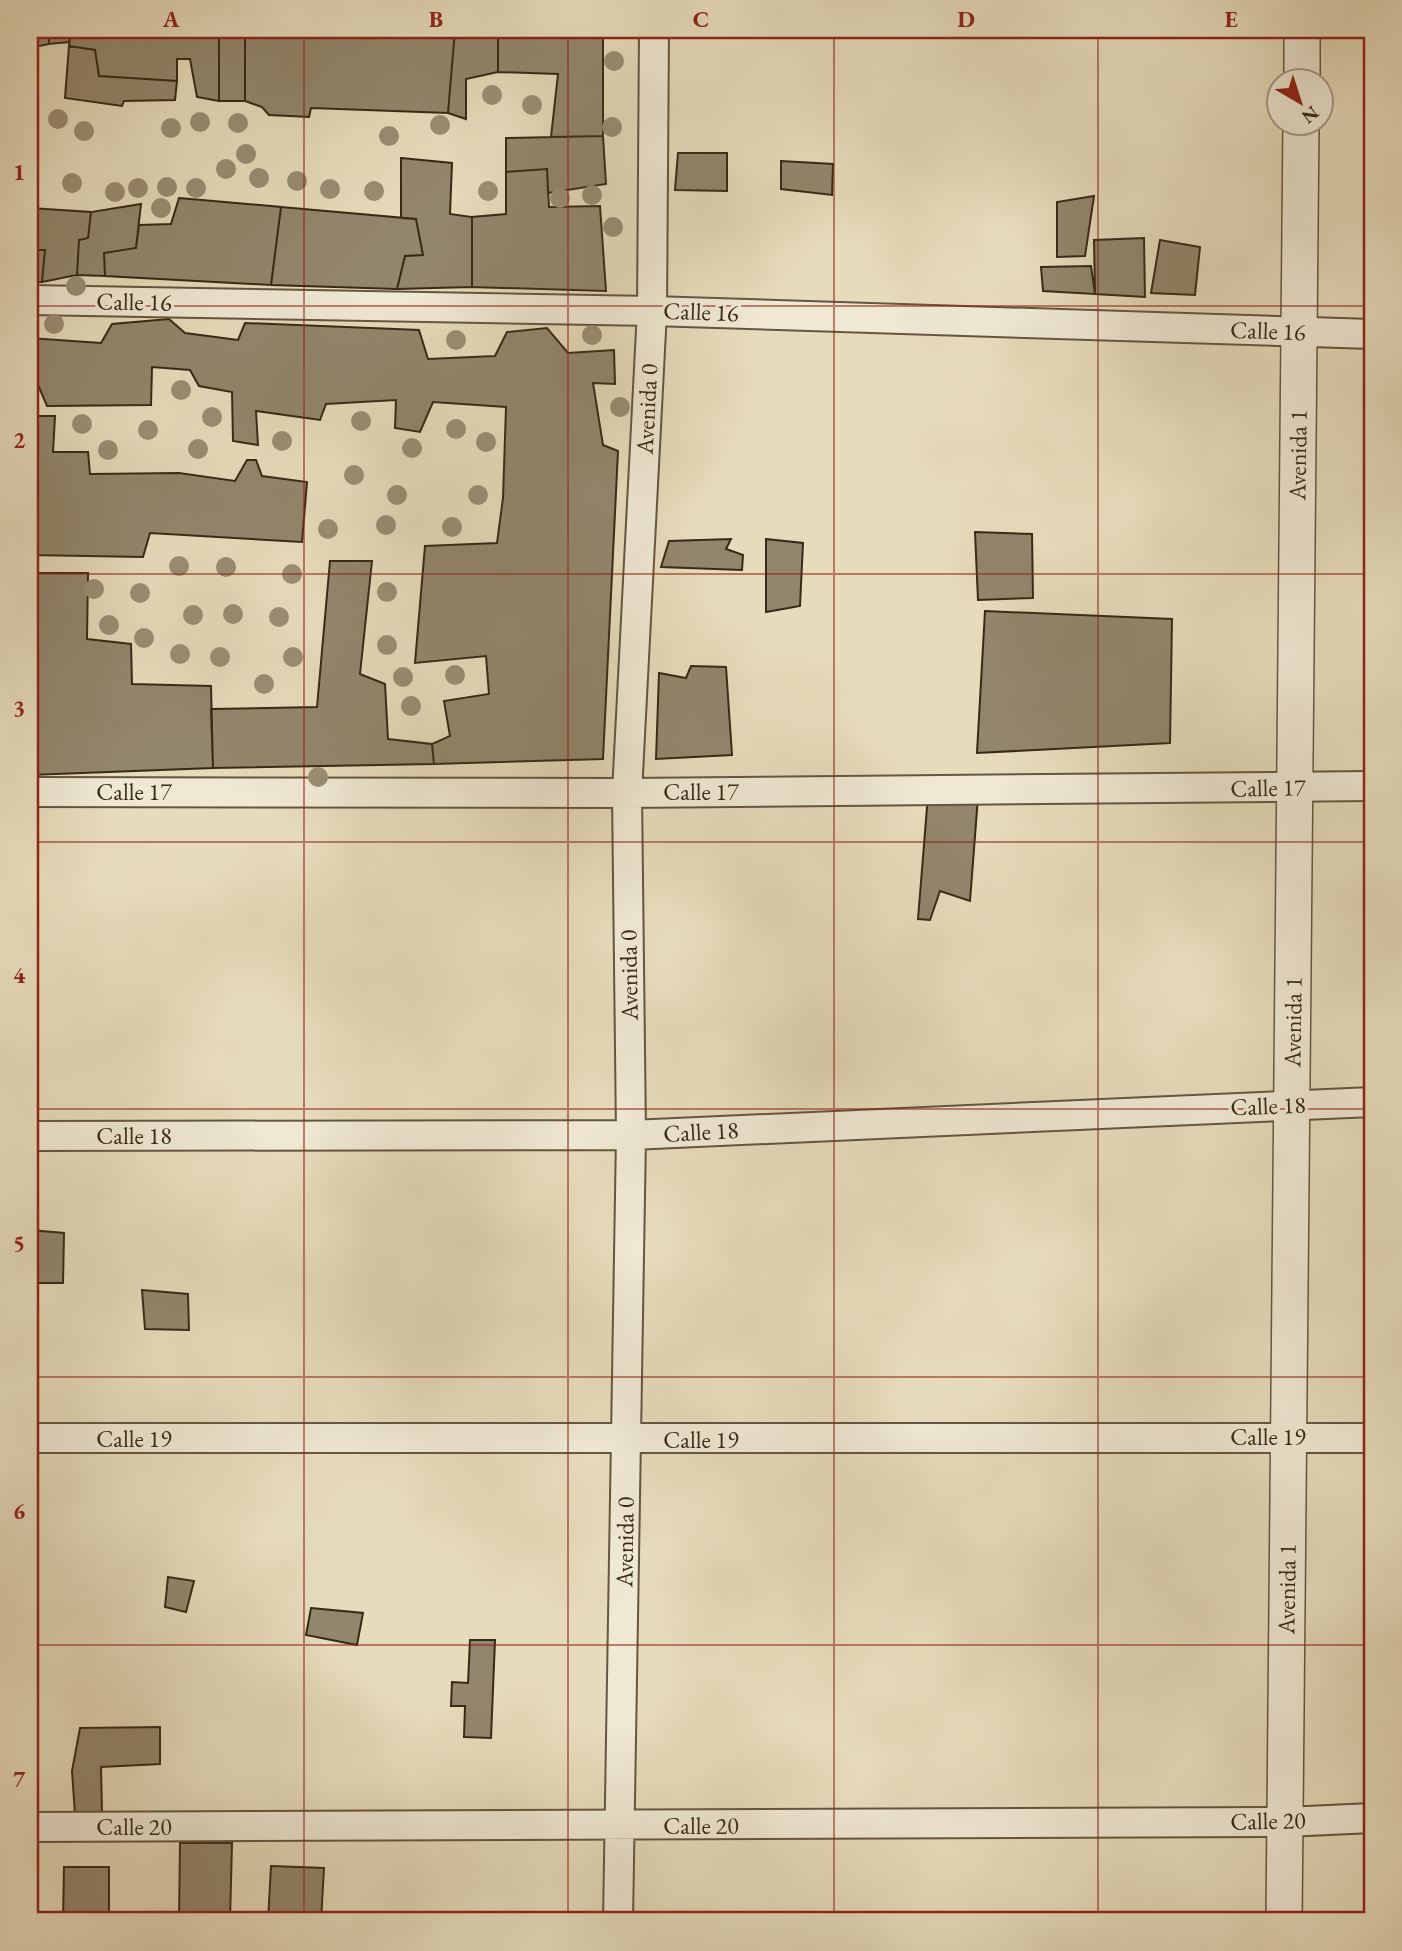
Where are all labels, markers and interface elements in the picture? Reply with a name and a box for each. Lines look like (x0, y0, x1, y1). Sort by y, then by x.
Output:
text: A (162, 4, 180, 34)
text: B (429, 4, 443, 34)
text: C (693, 4, 709, 34)
text: D (957, 4, 975, 34)
text: E (1224, 4, 1238, 34)
north arrow (1266, 66, 1336, 136)
text: N (1296, 100, 1324, 130)
text: 1 (13, 157, 25, 187)
street label: Calle 16 (96, 285, 172, 318)
street label: Calle 16 (663, 295, 739, 328)
street label: Calle 16 (1230, 314, 1306, 347)
street label: Avenida 0 (629, 363, 664, 456)
street label: Avenida 1 (1281, 409, 1314, 502)
text: 2 (13, 425, 25, 455)
text: 3 (13, 693, 25, 723)
street label: Calle 17 (1230, 771, 1306, 804)
street label: Calle 17 (96, 776, 172, 807)
street label: Calle 17 (663, 776, 739, 807)
street label: Avenida 0 (612, 929, 645, 1022)
text: 4 (13, 960, 26, 990)
street label: Avenida 1 (1276, 976, 1309, 1069)
street label: Calle 18 (1230, 1089, 1306, 1122)
street label: Calle 18 (663, 1114, 739, 1149)
street label: Calle 18 (96, 1120, 172, 1151)
text: 5 (13, 1228, 25, 1258)
street label: Calle 19 (1230, 1421, 1306, 1452)
street label: Calle 19 (96, 1423, 172, 1454)
street label: Calle 19 (663, 1424, 739, 1455)
text: 6 (13, 1496, 25, 1526)
street label: Avenida 0 (608, 1496, 641, 1589)
street label: Avenida 1 (1270, 1543, 1303, 1636)
text: 7 (13, 1764, 26, 1794)
street label: Calle 20 (1230, 1804, 1306, 1837)
street label: Calle 20 (663, 1810, 739, 1841)
street label: Calle 20 (96, 1811, 172, 1842)

